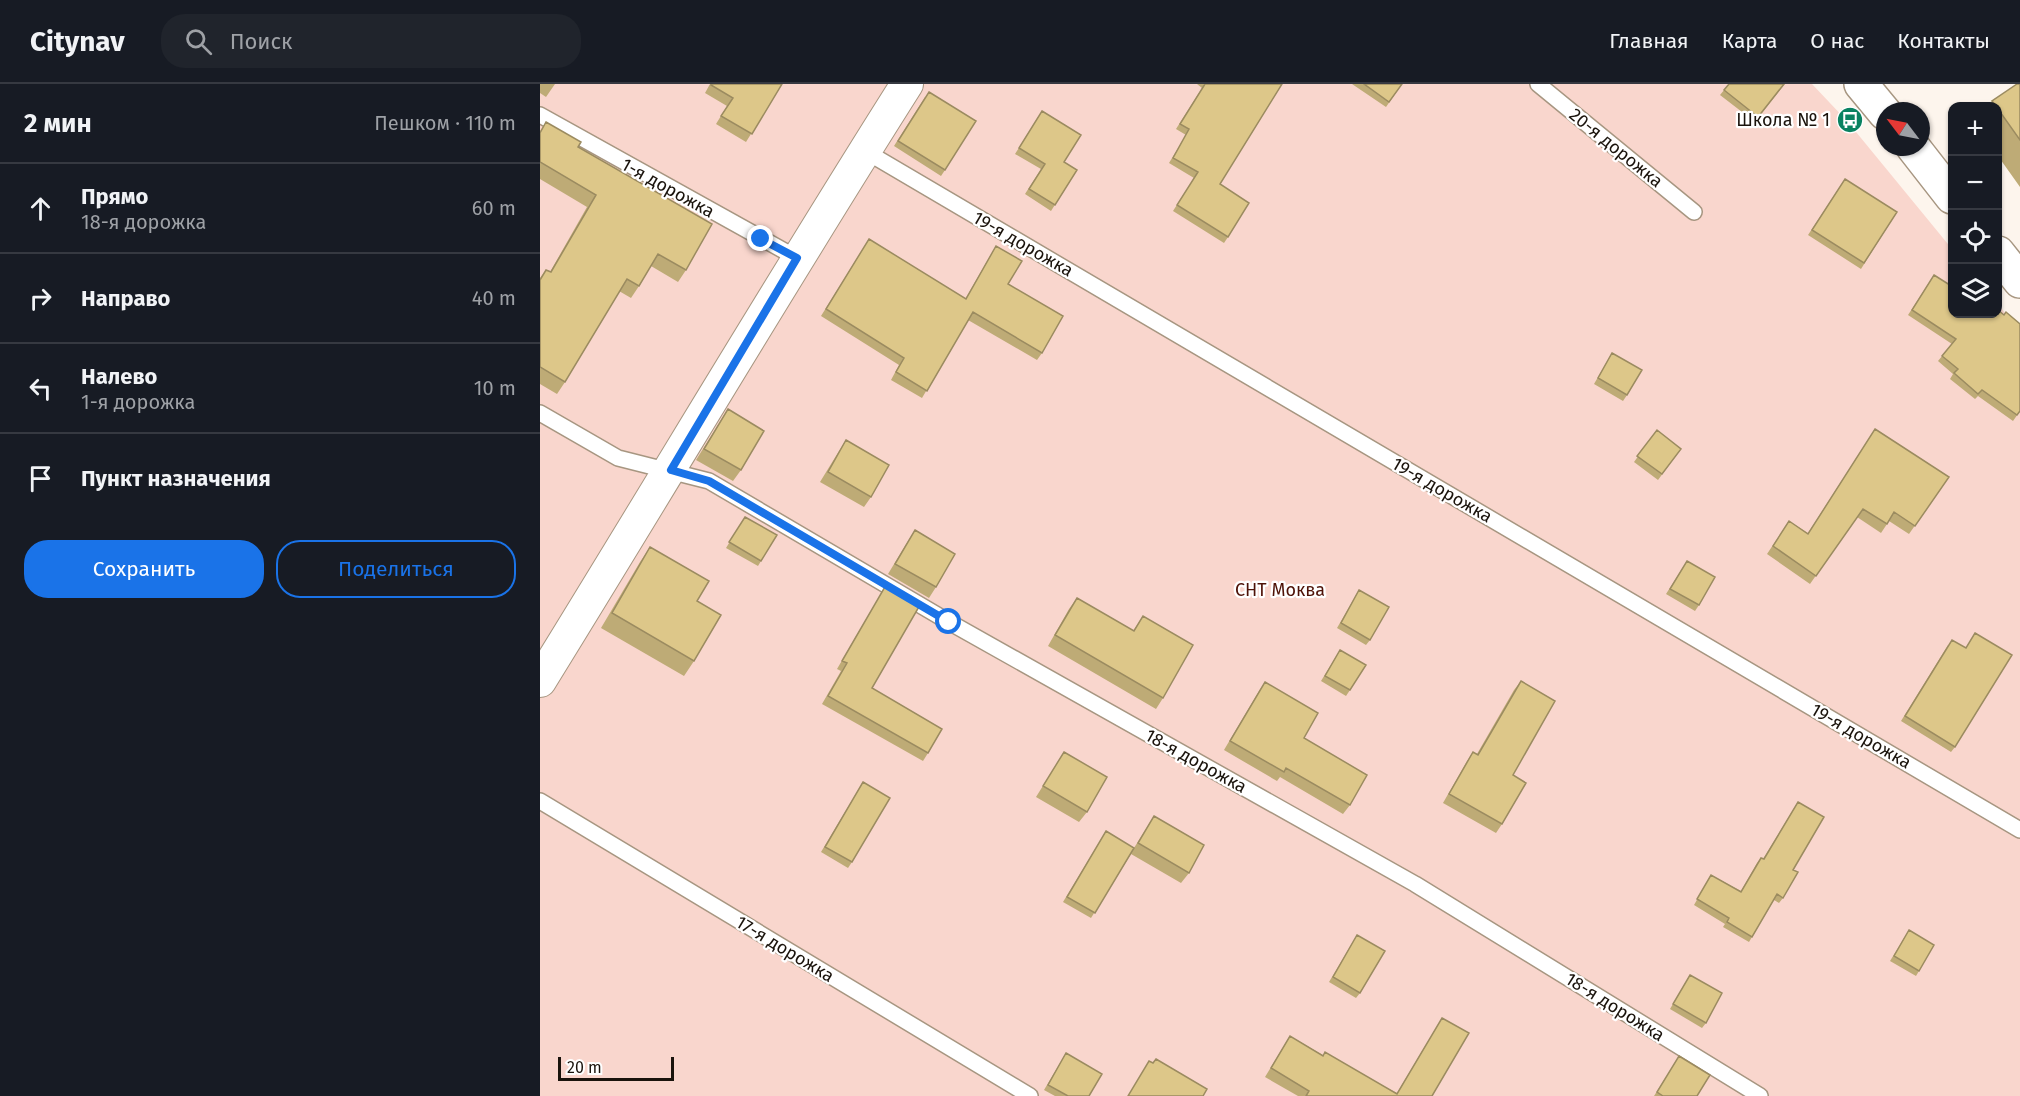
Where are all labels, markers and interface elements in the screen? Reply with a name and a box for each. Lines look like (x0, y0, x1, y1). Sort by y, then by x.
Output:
search box (161, 14, 581, 68)
text: Citynav (30, 25, 125, 58)
icon: search (182, 25, 215, 58)
text: Поиск (230, 28, 292, 55)
text: Главная (1609, 28, 1689, 54)
text: Карта (1722, 28, 1777, 54)
text: О нас (1810, 28, 1864, 54)
text: Контакты (1897, 28, 1990, 54)
north arrow (1876, 102, 1930, 156)
map controls (1948, 102, 2002, 318)
button: + (1948, 102, 2002, 156)
street label: 20-я дорожка (1565, 104, 1667, 192)
bus stop icon: Школа № 1 (1835, 105, 1865, 135)
text: 2 мин (24, 108, 92, 139)
place label: Школа № 1 (1736, 109, 1830, 131)
text: Пешком · 110 m (374, 111, 516, 135)
street label: 1-я дорожка (618, 153, 718, 223)
button: − (1948, 156, 2002, 210)
text: Прямо (81, 183, 148, 210)
icon: ahead (24, 192, 57, 225)
text: 60 m (472, 196, 516, 220)
street label: 19-я дорожка (969, 206, 1077, 282)
text: 18-я дорожка (81, 210, 206, 234)
button: locate (1948, 210, 2002, 264)
route end (747, 225, 773, 251)
button: layers (1948, 264, 2002, 318)
icon: right (24, 282, 57, 315)
text: Направо (81, 285, 170, 312)
text: 40 m (472, 286, 516, 310)
text: Налево (81, 363, 157, 390)
icon: left (24, 372, 57, 405)
text: 10 m (474, 376, 516, 400)
text: 1-я дорожка (81, 390, 195, 414)
street label: 19-я дорожка (1388, 452, 1496, 528)
icon: arrive (24, 462, 57, 495)
text: Пункт назначения (81, 465, 271, 492)
button: Сохранить (24, 540, 264, 598)
button: Поделиться (276, 540, 516, 598)
park label: СНТ Моква (1235, 579, 1325, 601)
route start (935, 608, 961, 634)
street label: 19-я дорожка (1807, 698, 1915, 774)
street label: 18-я дорожка (1141, 724, 1251, 798)
street label: 17-я дорожка (732, 911, 838, 987)
street label: 18-я дорожка (1561, 968, 1669, 1046)
scale bar (558, 1054, 674, 1082)
text: 20 m (567, 1058, 602, 1077)

